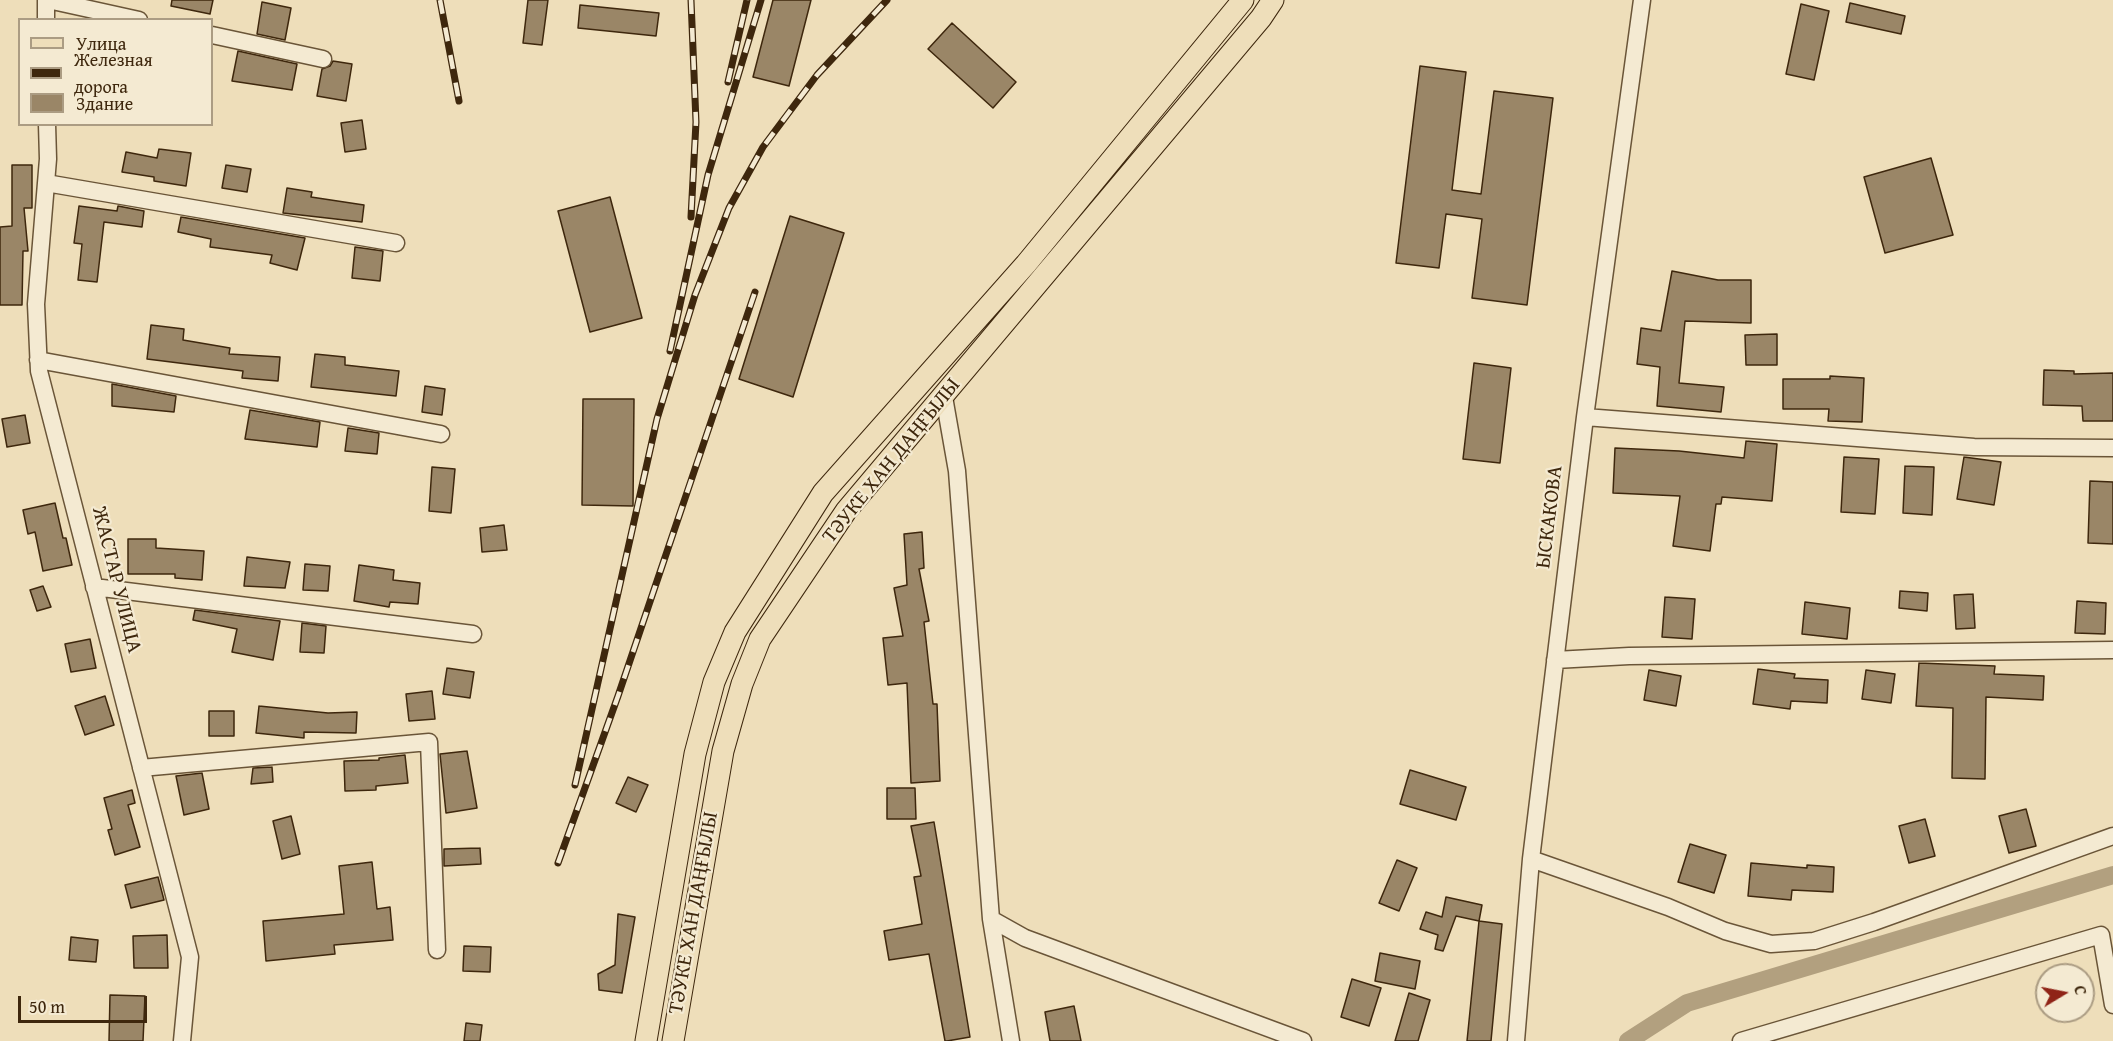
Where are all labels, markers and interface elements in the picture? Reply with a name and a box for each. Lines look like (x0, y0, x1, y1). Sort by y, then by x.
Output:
legend (18, 18, 213, 126)
text: Улица (76, 30, 126, 57)
text: Железная дорога (74, 46, 153, 100)
text: Здание (76, 90, 133, 117)
street label: ТӘУКЕ ХАН ДАҢҒЫЛЫ (818, 373, 966, 549)
street label: ЫСКАКОВА (1531, 464, 1569, 570)
street label: ЖАСТАР УЛИЦА (86, 504, 146, 656)
street label: ТӘУКЕ ХАН ДАҢҒЫЛЫ (664, 810, 724, 1016)
north arrow (2035, 963, 2095, 1023)
scale bar (21, 984, 150, 1022)
text: С (2068, 984, 2093, 997)
text: 50 m (29, 993, 65, 1020)

